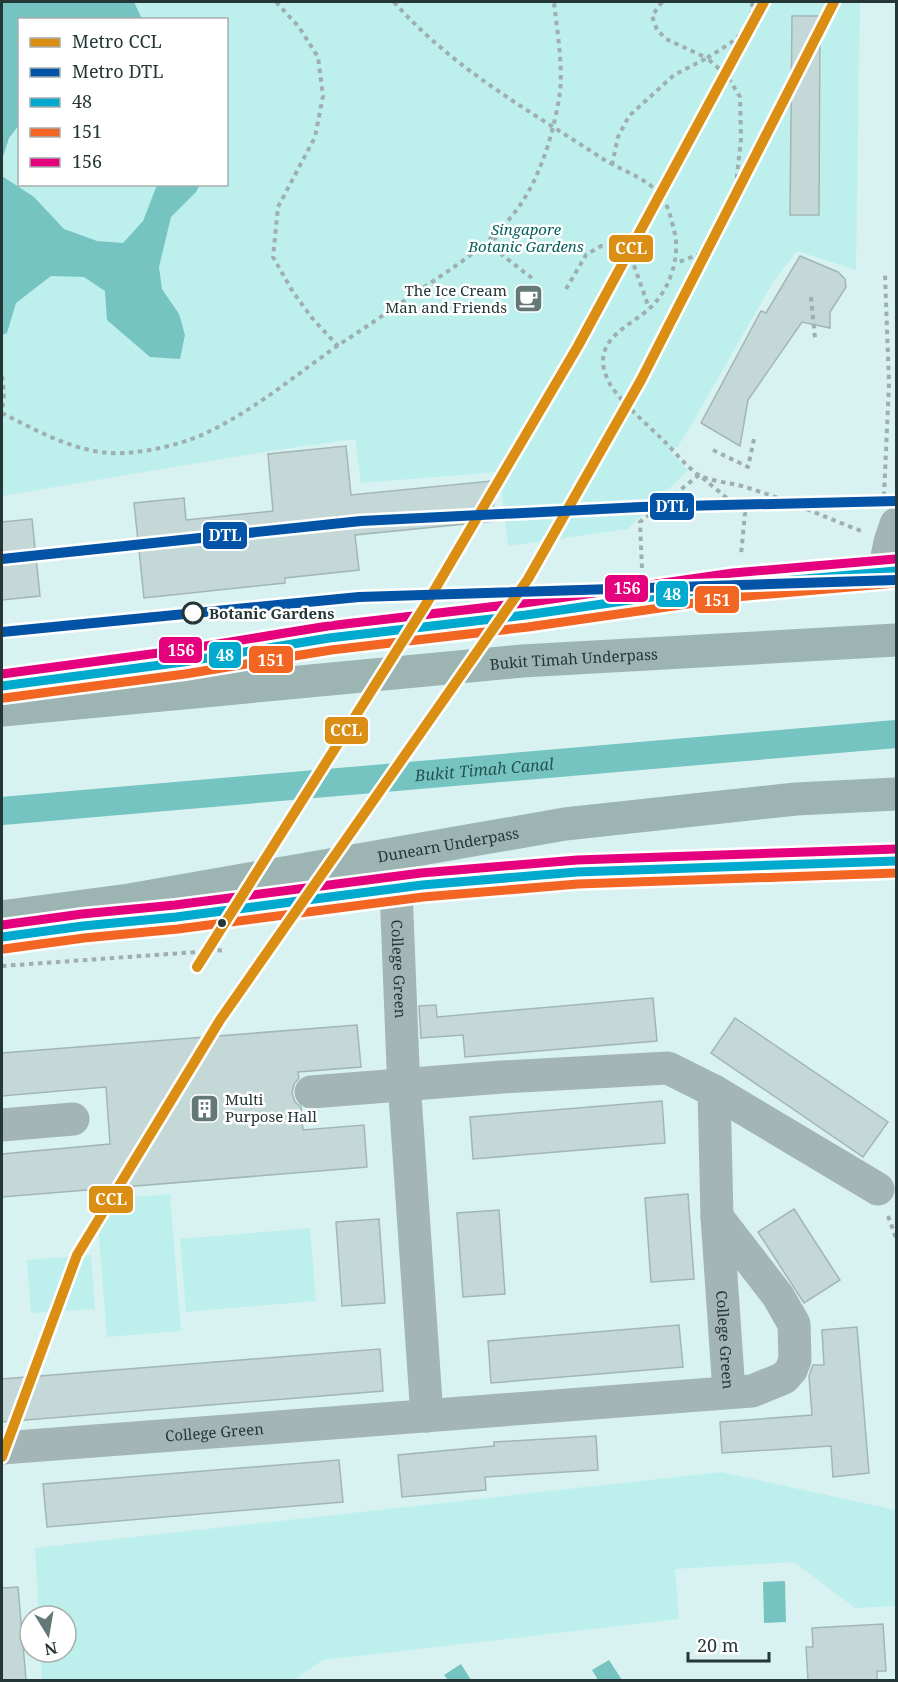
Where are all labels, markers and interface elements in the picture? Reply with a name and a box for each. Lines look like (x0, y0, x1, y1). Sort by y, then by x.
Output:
legend (18, 18, 228, 186)
text: Metro CCL (72, 29, 162, 53)
text: Metro DTL (72, 59, 163, 83)
text: 48 (72, 89, 92, 113)
text: 151 (72, 119, 102, 143)
text: 156 (72, 149, 102, 173)
park label: Singapore Botanic Gardens (467, 219, 584, 256)
line badge: CCL (608, 234, 654, 263)
text: CCL (615, 237, 647, 259)
place label: The Ice Cream Man and Friends (385, 280, 507, 317)
cafe icon: The Ice Cream Man and Friends (512, 283, 544, 315)
line badge: DTL (649, 492, 695, 521)
text: DTL (656, 495, 688, 517)
line badge: DTL (202, 521, 248, 550)
text: DTL (209, 524, 241, 546)
line badge: 156 (604, 574, 649, 603)
text: 156 (613, 577, 641, 599)
line badge: 48 (655, 580, 689, 608)
text: 48 (663, 583, 681, 605)
line badge: 151 (694, 585, 740, 614)
text: 151 (703, 589, 731, 611)
marker: Botanic Gardens (182, 602, 204, 624)
place label: Botanic Gardens (209, 603, 334, 623)
line badge: 156 (158, 636, 203, 664)
text: 156 (167, 639, 195, 661)
line badge: 48 (208, 641, 242, 669)
street label: Bukit Timah Underpass (489, 643, 658, 674)
text: 48 (216, 644, 234, 666)
line badge: 151 (248, 645, 294, 674)
text: 151 (257, 649, 285, 671)
line badge: CCL (324, 716, 369, 745)
text: CCL (330, 719, 362, 741)
water label: Bukit Timah Canal (413, 753, 555, 786)
street label: Dunearn Underpass (376, 822, 521, 867)
unlabelled marker (216, 917, 228, 929)
street label: College Green (387, 919, 411, 1019)
place label: Multi Purpose Hall (225, 1089, 317, 1126)
building icon: Multi Purpose Hall (188, 1092, 220, 1124)
line badge: CCL (88, 1185, 134, 1214)
text: CCL (95, 1188, 127, 1210)
street label: College Green (712, 1290, 739, 1390)
street label: College Green (164, 1418, 265, 1446)
north arrow (18, 1604, 78, 1664)
scale bar (688, 1625, 769, 1663)
text: 20 m (697, 1633, 739, 1657)
text: N (42, 1637, 59, 1661)

